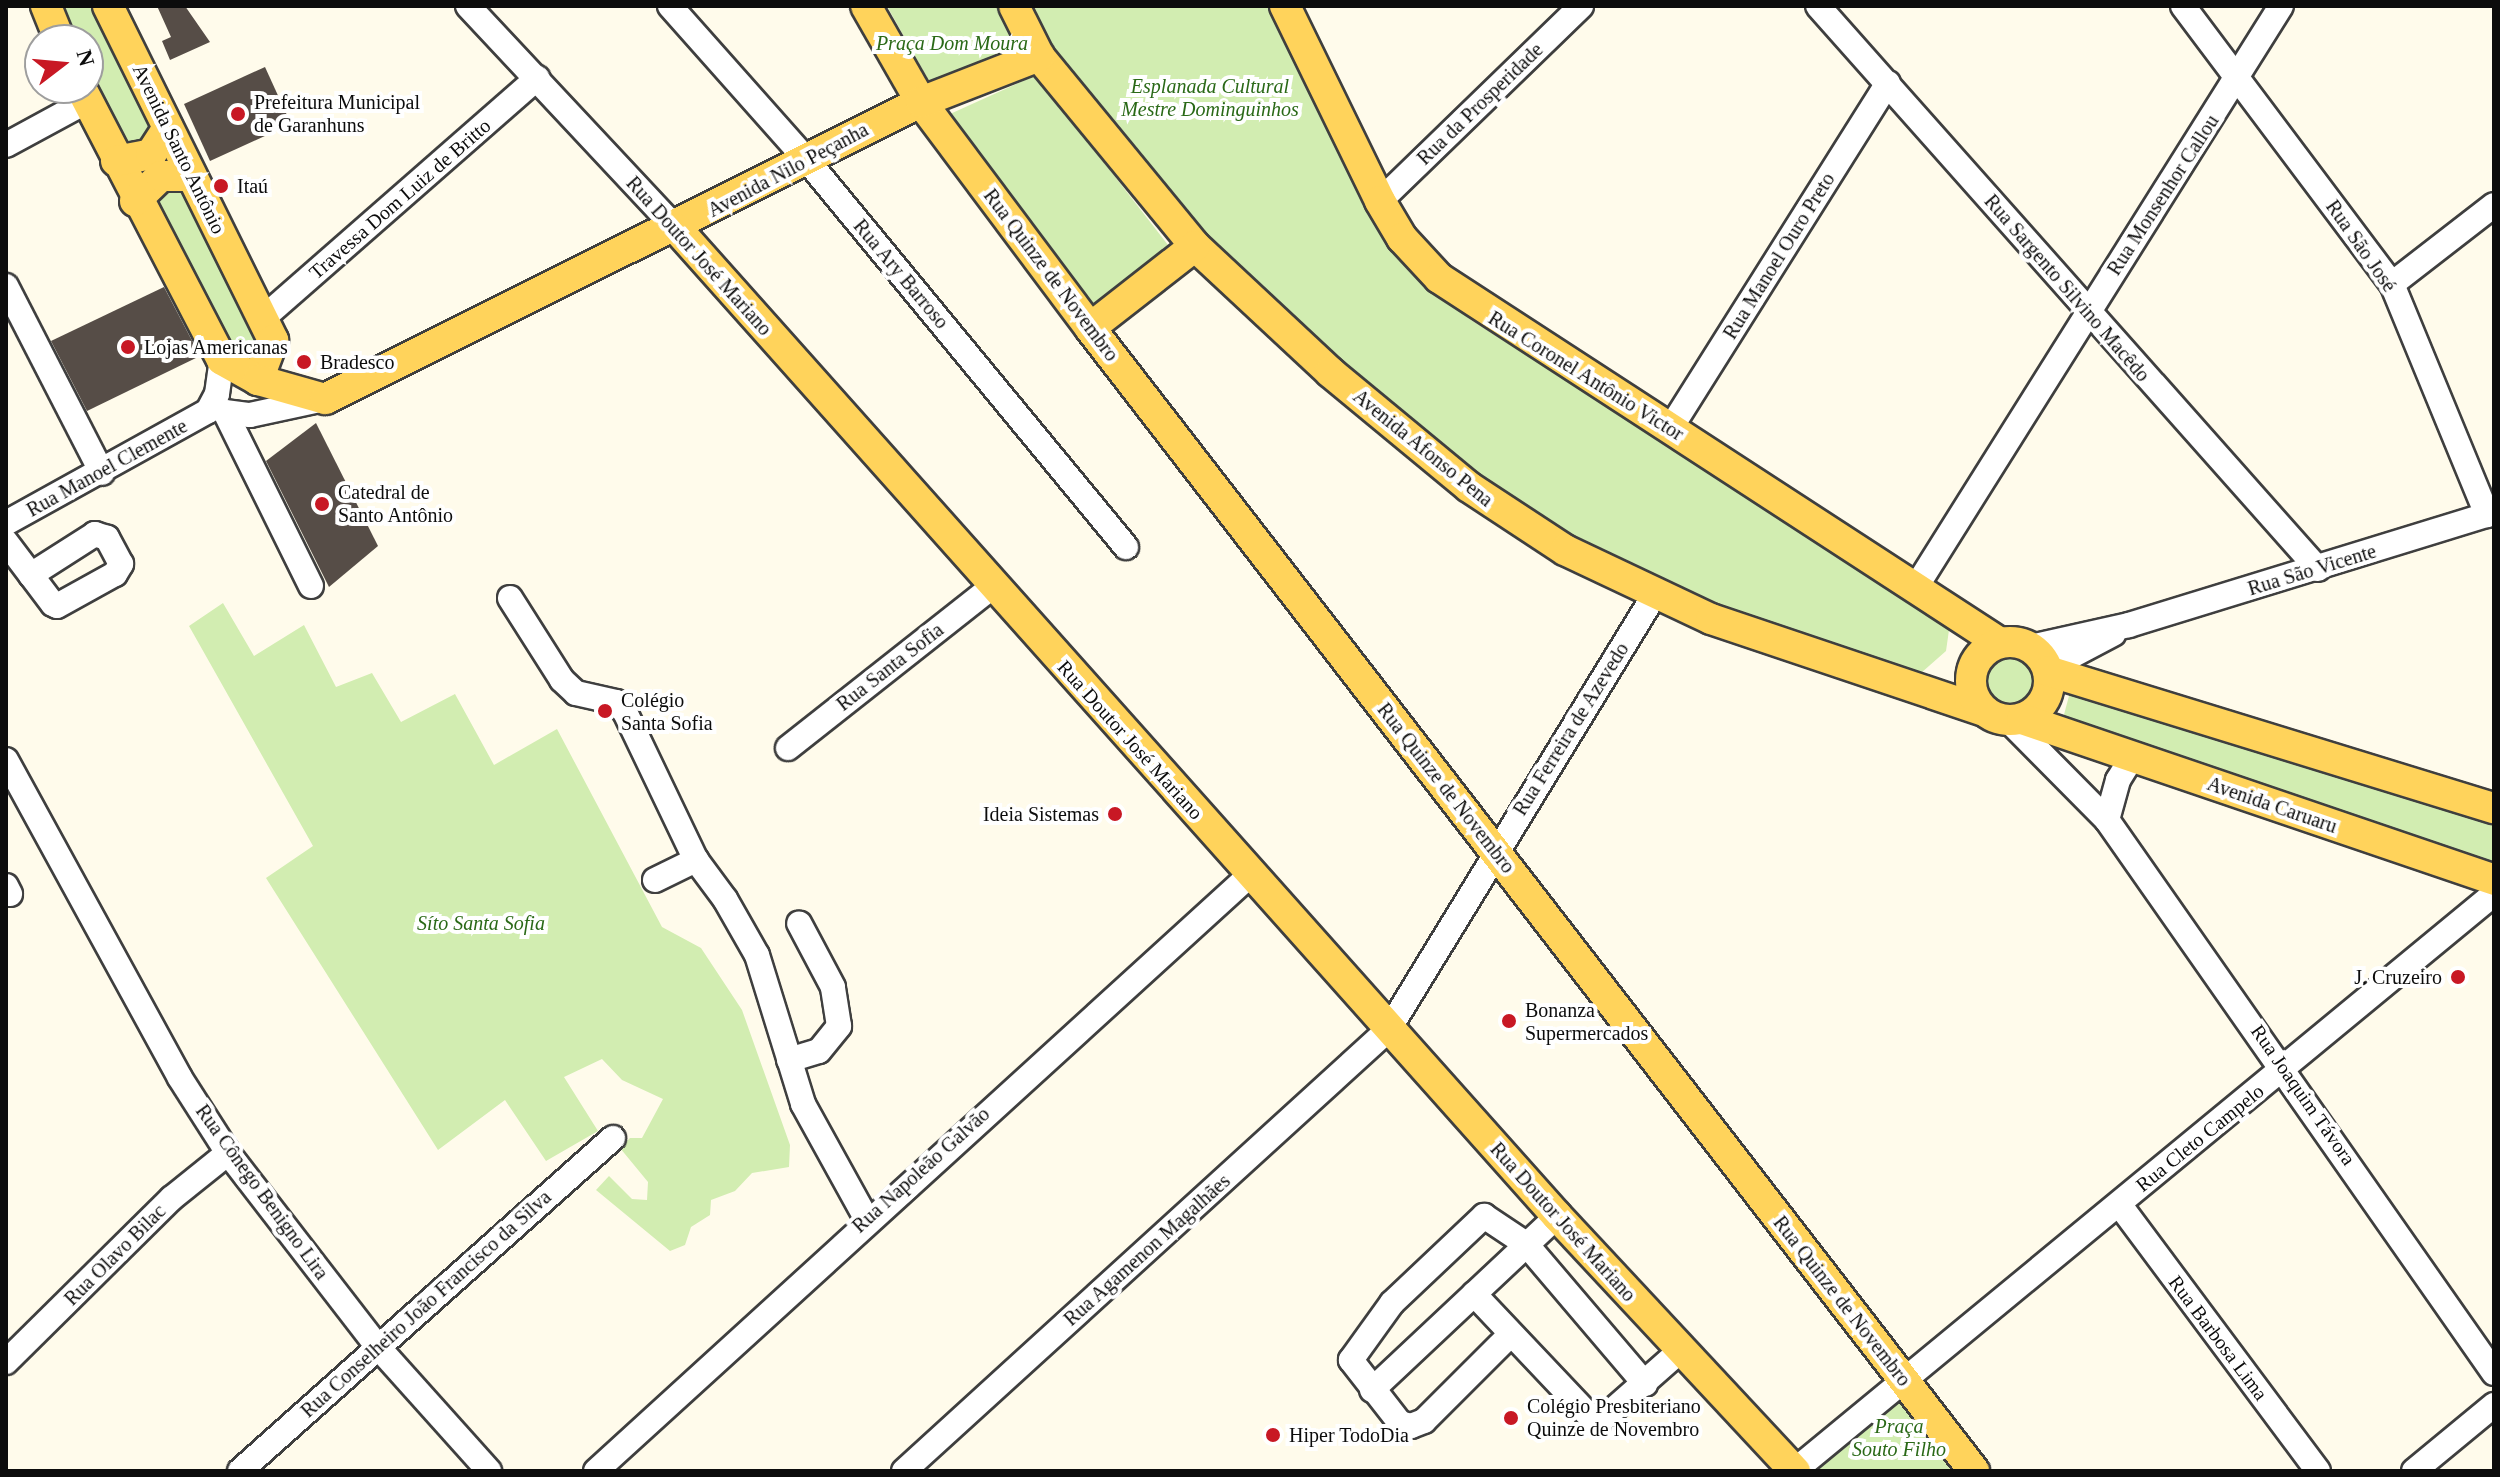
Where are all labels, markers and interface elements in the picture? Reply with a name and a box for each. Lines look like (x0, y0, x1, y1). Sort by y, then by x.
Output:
north arrow (24, 24, 104, 104)
park label: Praça Dom Moura (876, 31, 1028, 55)
street label: Rua da Prosperidade (1412, 38, 1548, 170)
text: N (71, 47, 100, 69)
street label: Avenida Santo Antônio (127, 60, 231, 238)
park label: Esplanada Cultural Mestre Dominguinhos (1121, 75, 1299, 122)
place label: Prefeitura Municipal de Garanhuns (254, 90, 420, 137)
marker: Prefeitura Municipal de Garanhuns (229, 105, 247, 123)
street label: Rua Monsenhor Callou (2102, 110, 2224, 280)
street label: Travessa Dom Luiz de Britto (304, 114, 496, 284)
street label: Avenida Nilo Peçanha (704, 118, 872, 222)
street label: Rua Manoel Ouro Preto (1718, 168, 1840, 344)
street label: Rua Doutor José Mariano (621, 171, 777, 341)
place label: Itaú (237, 174, 268, 198)
marker: Itaú (212, 177, 230, 195)
street label: Rua Quinze de Novembro (978, 184, 1124, 366)
street label: Rua Sargento Silvino Macêdo (1979, 190, 2155, 386)
street label: Rua São José (2321, 195, 2401, 297)
street label: Rua Ary Barroso (848, 214, 954, 334)
street label: Rua Coronel Antônio Victor (1483, 306, 1689, 446)
place label: Lojas Americanas (144, 335, 289, 359)
marker: Lojas Americanas (119, 338, 137, 356)
place label: Bradesco (320, 350, 394, 374)
marker: Bradesco (295, 353, 313, 371)
street label: Avenida Afonso Pena (1348, 384, 1498, 512)
street label: Rua Manoel Clemente (22, 414, 192, 522)
place label: Catedral de Santo Antônio (338, 480, 454, 527)
marker: Catedral de Santo Antônio (313, 495, 331, 513)
street label: Rua São Vicente (2245, 539, 2379, 601)
street label: Rua Santa Sofia (832, 618, 948, 716)
street label: Rua Ferreira de Azevedo (1508, 638, 1634, 820)
street label: Rua Doutor José Mariano (1052, 655, 1208, 825)
place label: Colégio Santa Sofia (621, 688, 713, 735)
street label: Rua Quinze de Novembro (1372, 698, 1520, 878)
marker: Colégio Santa Sofia (596, 702, 614, 720)
street label: Avenida Caruaru (2204, 772, 2340, 838)
place label: Ideia Sistemas (983, 802, 1099, 826)
marker: Ideia Sistemas (1106, 805, 1124, 823)
park label: Síto Santa Sofia (417, 911, 545, 935)
place label: J. Cruzeiro (2354, 965, 2442, 989)
marker: J. Cruzeiro (2449, 968, 2467, 986)
place label: Bonanza Supermercados (1525, 998, 1648, 1045)
marker: Bonanza Supermercados (1500, 1012, 1518, 1030)
street label: Rua Joaquim Távora (2245, 1020, 2361, 1170)
street label: Rua Cleto Campelo (2131, 1079, 2269, 1197)
street label: Rua Cônego Benigno Lira (190, 1100, 334, 1284)
street label: Rua Napoleão Galvão (847, 1102, 995, 1238)
street label: Rua Doutor José Mariano (1485, 1137, 1641, 1307)
street label: Rua Agamenon Magalhães (1058, 1169, 1236, 1331)
street label: Rua Conselheiro João Francisco da Silva (296, 1185, 556, 1423)
street label: Rua Olavo Bilac (59, 1199, 171, 1311)
street label: Rua Quinze de Novembro (1768, 1211, 1916, 1391)
street label: Rua Barbosa Lima (2163, 1271, 2273, 1405)
place label: Colégio Presbiteriano Quinze de Novembro (1527, 1394, 1701, 1441)
marker: Colégio Presbiteriano Quinze de Novembro (1502, 1409, 1520, 1427)
park label: Praça Souto Filho (1852, 1414, 1946, 1461)
place label: Hiper TodoDia (1289, 1423, 1409, 1447)
marker: Hiper TodoDia (1264, 1426, 1282, 1444)

